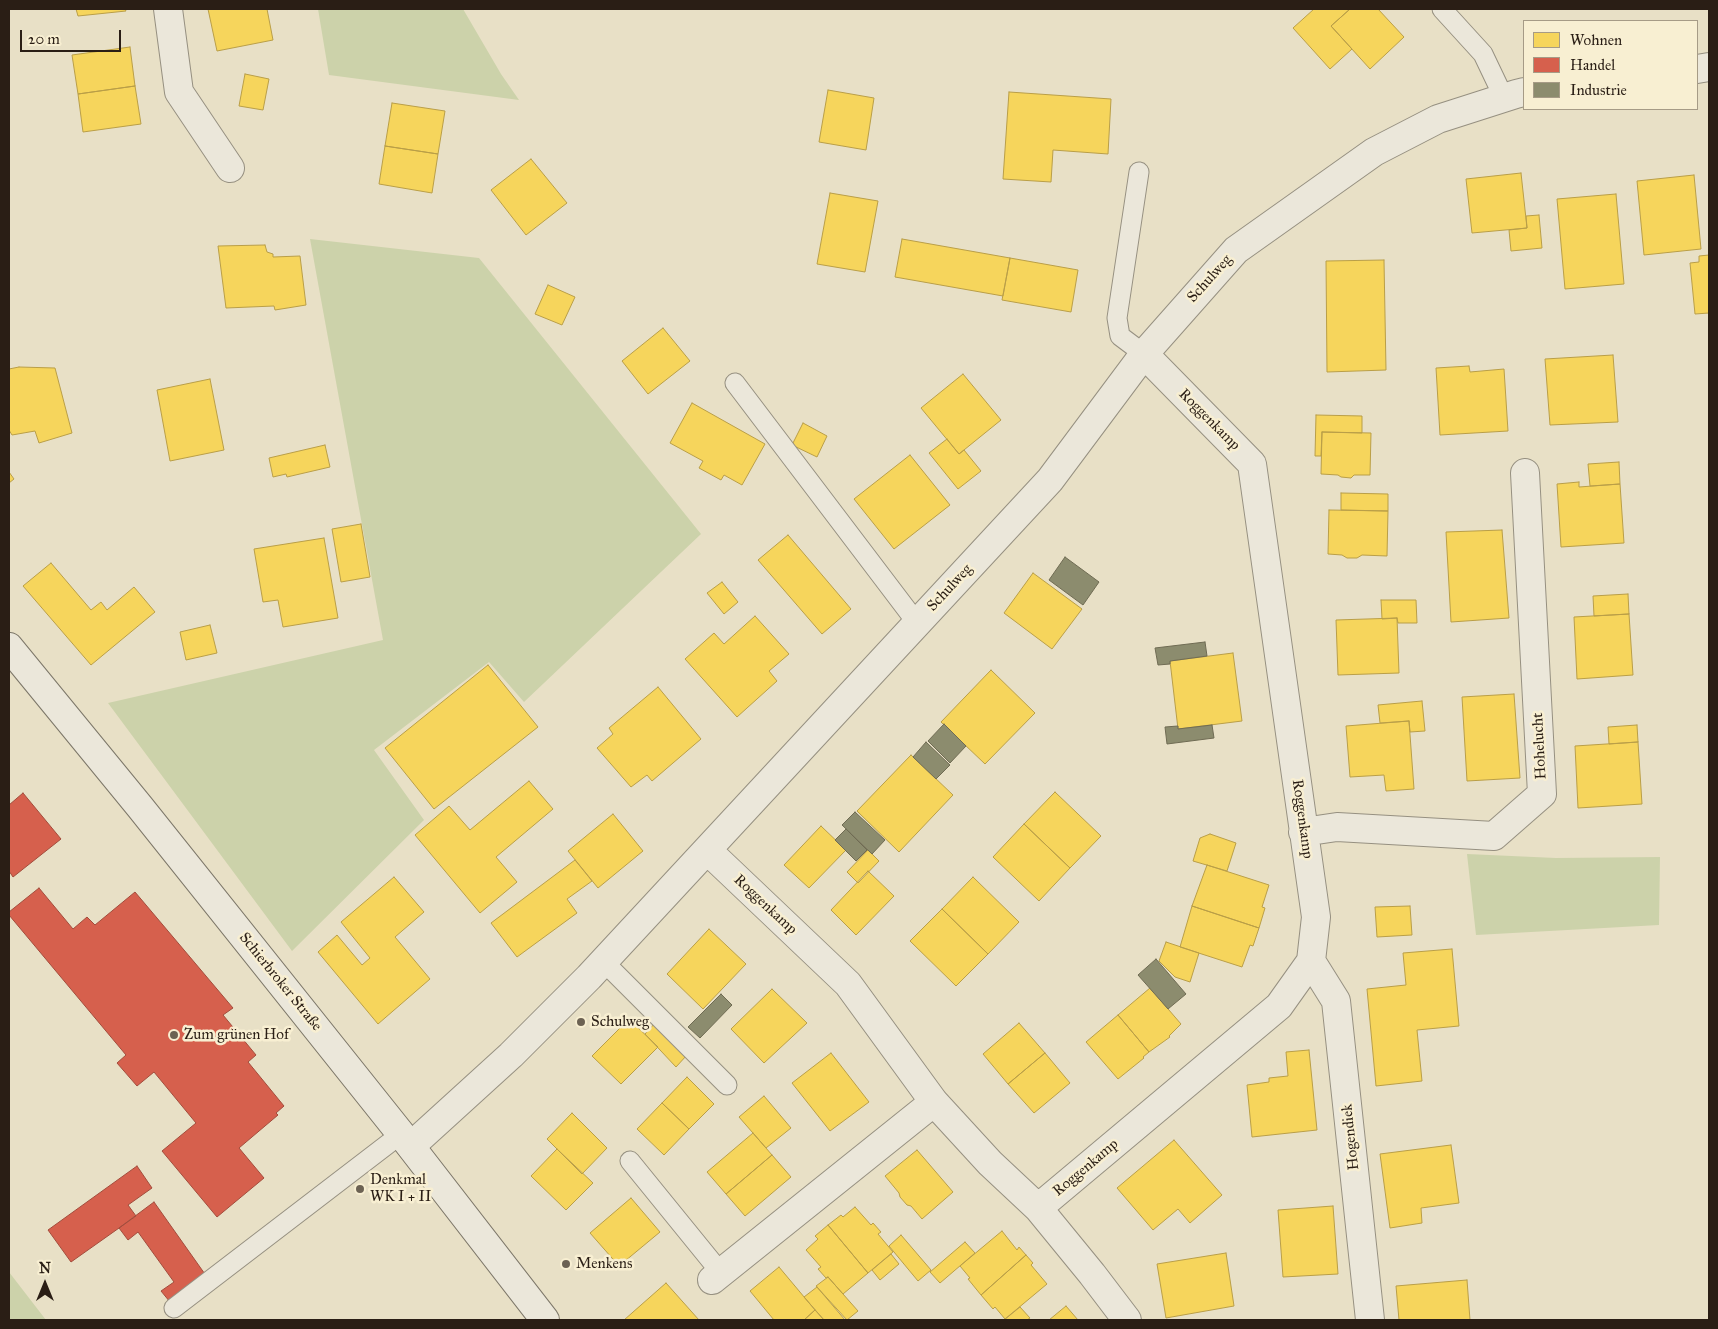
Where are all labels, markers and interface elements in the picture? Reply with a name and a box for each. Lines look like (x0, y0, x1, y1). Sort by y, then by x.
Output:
scale bar (22, 20, 124, 52)
legend (1523, 20, 1698, 110)
text: 20 m (28, 30, 60, 48)
text: Wohnen (1570, 31, 1622, 49)
text: Handel (1570, 56, 1615, 74)
text: Industrie (1570, 81, 1627, 99)
street label: Schulweg (1184, 251, 1236, 307)
street label: Roggenkamp (1174, 385, 1244, 455)
street label: Schulweg (924, 561, 976, 615)
street label: Hohelucht (1529, 712, 1551, 780)
street label: Roggenkamp (1288, 778, 1316, 860)
street label: Roggenkamp (730, 871, 800, 939)
street label: Schierbroker Straße (235, 929, 325, 1035)
place label: Schulweg (591, 1013, 649, 1031)
marker: Schulweg (575, 1016, 587, 1028)
place label: Zum grünen Hof (184, 1026, 289, 1044)
marker: Zum grünen Hof (168, 1029, 180, 1041)
street label: Hogendiek (1339, 1103, 1363, 1171)
street label: Roggenkamp (1050, 1135, 1122, 1201)
place label: Denkmal WK I + II (370, 1171, 431, 1206)
marker: Denkmal WK I + II (354, 1183, 366, 1195)
place label: Menkens (576, 1255, 632, 1273)
marker: Menkens (560, 1258, 572, 1270)
north arrow (20, 1259, 70, 1309)
text: N (39, 1260, 51, 1277)

